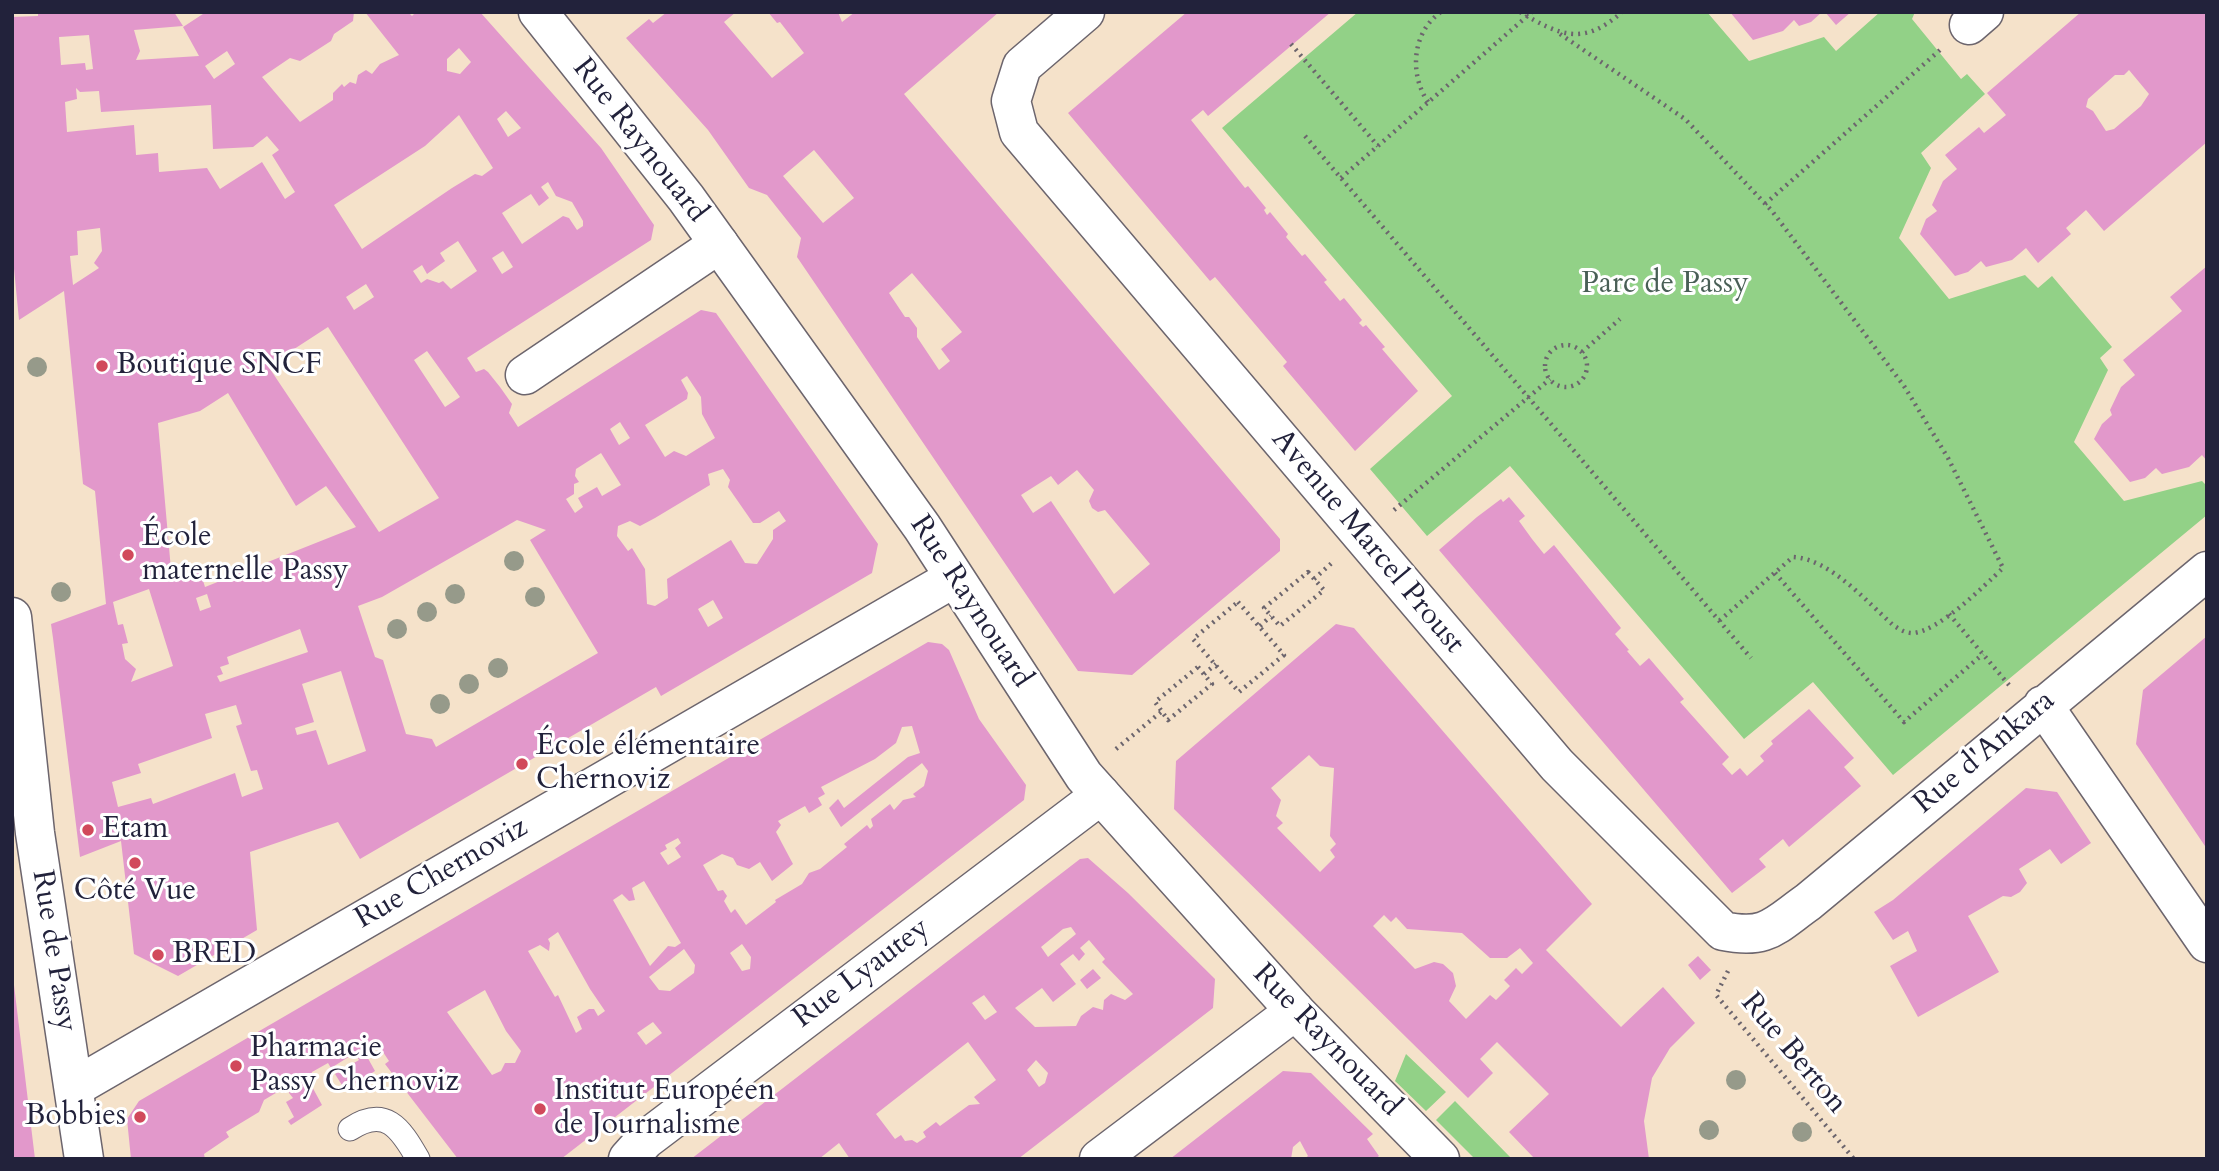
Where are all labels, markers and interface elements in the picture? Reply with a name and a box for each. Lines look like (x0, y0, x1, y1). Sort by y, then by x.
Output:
street label: Rue Raynouard (564, 52, 714, 230)
park label: Parc de Passy (1581, 267, 1749, 303)
place label: Boutique SNCF (116, 348, 322, 384)
marker: Boutique SNCF (94, 358, 110, 374)
street label: Avenue Marcel Proust (1263, 423, 1471, 661)
street label: Rue Raynouard (901, 509, 1039, 695)
place label: École maternelle Passy (142, 520, 349, 590)
marker: École maternelle Passy (120, 547, 136, 563)
street label: Rue d'Ankara (1907, 684, 2063, 822)
place label: École élémentaire Chernoviz (536, 729, 760, 800)
marker: École élémentaire Chernoviz (514, 756, 530, 772)
street label: Rue Chernoviz (349, 810, 535, 938)
place label: Etam (102, 812, 168, 848)
marker: Etam (80, 822, 96, 838)
marker: Côté Vue (127, 855, 143, 871)
street label: Rue de Passy (22, 868, 84, 1034)
place label: Côté Vue (74, 874, 196, 910)
street label: Rue Lyautey (787, 911, 937, 1037)
place label: BRED (172, 937, 256, 973)
marker: BRED (150, 947, 166, 963)
street label: Rue Raynouard (1244, 957, 1408, 1125)
street label: Rue Berton (1732, 986, 1854, 1122)
place label: Pharmacie Passy Chernoviz (250, 1031, 459, 1102)
marker: Pharmacie Passy Chernoviz (228, 1058, 244, 1074)
place label: Institut Européen de Journalisme (554, 1074, 775, 1144)
place label: Bobbies (25, 1099, 126, 1135)
marker: Institut Européen de Journalisme (532, 1101, 548, 1117)
marker: Bobbies (132, 1109, 148, 1125)

